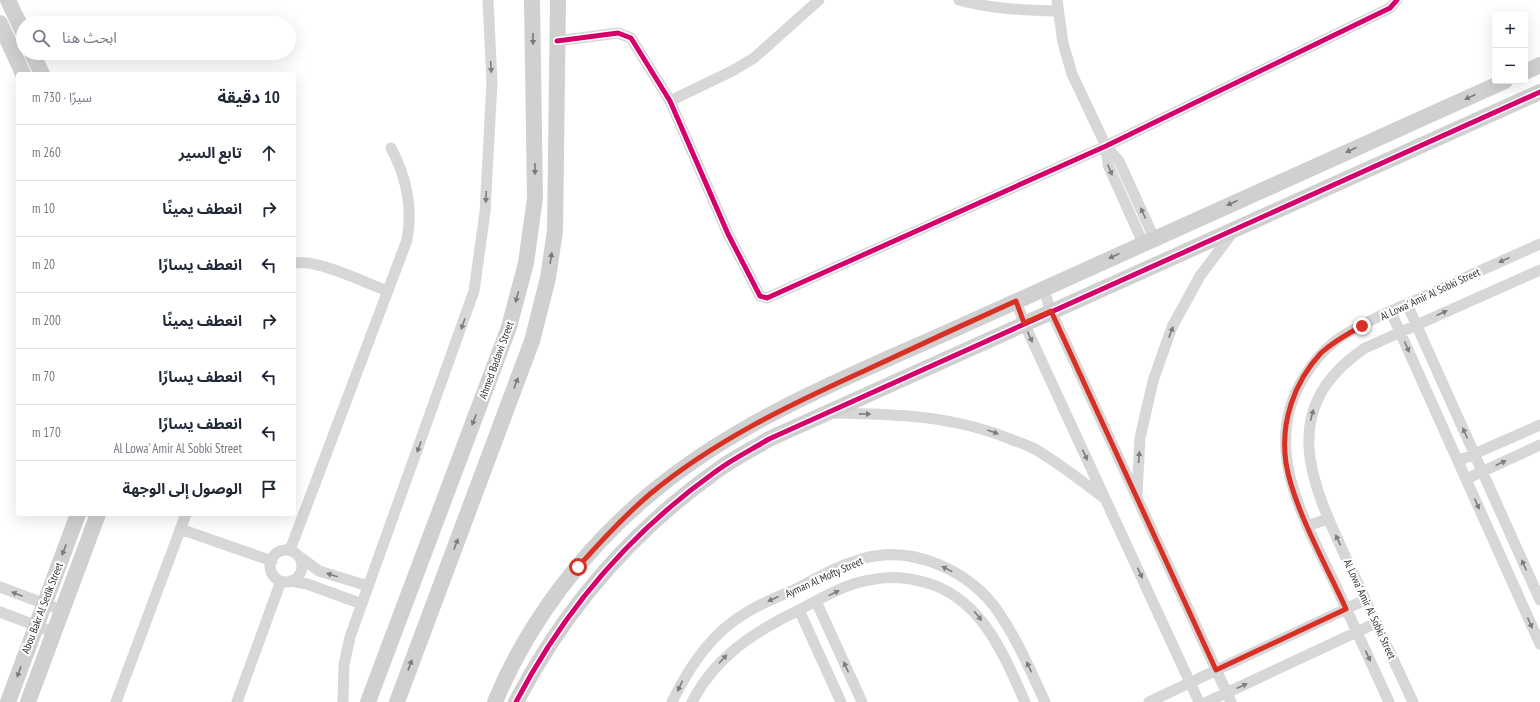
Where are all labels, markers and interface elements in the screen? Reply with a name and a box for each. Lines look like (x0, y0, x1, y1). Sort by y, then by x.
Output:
map controls (1492, 12, 1528, 84)
button: + (1492, 12, 1528, 48)
search box (16, 16, 296, 60)
icon: search (30, 27, 52, 49)
text: ابحث هنا (62, 28, 117, 47)
one-way arrow (529, 33, 536, 45)
button: − (1492, 48, 1528, 84)
one-way arrow (488, 61, 494, 74)
text: 10 دقيقة (217, 86, 280, 108)
text: سيرًا · 730 m (32, 89, 92, 106)
one-way arrow (1464, 94, 1475, 100)
icon: ahead (258, 142, 280, 164)
text: تابع السير (179, 143, 242, 162)
text: 260 m (32, 144, 61, 161)
one-way arrow (1345, 147, 1357, 153)
one-way arrow (531, 163, 538, 175)
one-way arrow (1107, 164, 1113, 176)
one-way arrow (482, 191, 489, 203)
icon: right (258, 198, 280, 220)
text: انعطف يمينًا (162, 199, 242, 218)
text: 10 m (32, 200, 55, 217)
one-way arrow (1227, 200, 1238, 206)
one-way arrow (1140, 207, 1146, 218)
one-way arrow (548, 252, 554, 264)
icon: left (258, 254, 280, 276)
one-way arrow (1107, 254, 1119, 260)
text: انعطف يسارًا (158, 255, 242, 274)
text: 20 m (32, 256, 55, 273)
one-way arrow (1499, 257, 1510, 263)
street label: Al Lowa' Amir Al Sobki Street (1378, 265, 1482, 323)
one-way arrow (514, 291, 520, 303)
icon: right (258, 310, 280, 332)
one-way arrow (1436, 310, 1448, 316)
text: انعطف يمينًا (162, 311, 242, 330)
text: 200 m (32, 312, 61, 329)
route end (1353, 317, 1371, 335)
one-way arrow (460, 319, 466, 331)
street label: Ahmed Badawi Street (475, 319, 517, 401)
one-way arrow (1168, 325, 1174, 337)
one-way arrow (1028, 332, 1034, 344)
one-way arrow (1404, 341, 1410, 353)
icon: left (258, 366, 280, 388)
text: انعطف يسارًا (158, 367, 242, 386)
text: 70 m (32, 368, 55, 385)
one-way arrow (514, 376, 520, 388)
one-way arrow (1310, 409, 1316, 422)
one-way arrow (859, 411, 872, 417)
text: انعطف يسارًا (158, 414, 242, 433)
one-way arrow (470, 414, 476, 426)
icon: left (258, 422, 280, 444)
text: 170 m (32, 424, 61, 441)
one-way arrow (1462, 428, 1468, 439)
one-way arrow (988, 429, 1000, 435)
text: Al Lowa' Amir Al Sobki Street (113, 440, 242, 457)
one-way arrow (416, 441, 422, 453)
one-way arrow (1082, 450, 1088, 461)
one-way arrow (1136, 451, 1143, 463)
one-way arrow (1496, 460, 1507, 466)
icon: arrive (258, 478, 280, 500)
text: الوصول إلى الوجهة (123, 479, 242, 498)
one-way arrow (1474, 498, 1480, 510)
one-way arrow (1335, 534, 1341, 545)
one-way arrow (453, 537, 459, 549)
one-way arrow (61, 545, 67, 556)
street label: Ayman Al Mofty Street (783, 554, 865, 600)
street label: Al Lowa' Amir Al Sobki Street (1341, 557, 1399, 661)
route start (569, 558, 587, 576)
one-way arrow (1521, 559, 1527, 570)
street label: Abou Bakr Al Sedik Street (18, 561, 66, 655)
one-way arrow (942, 566, 953, 572)
one-way arrow (1137, 568, 1143, 579)
one-way arrow (325, 572, 337, 578)
one-way arrow (11, 590, 23, 596)
one-way arrow (828, 590, 839, 596)
one-way arrow (768, 596, 779, 602)
one-way arrow (973, 611, 982, 621)
one-way arrow (1528, 617, 1534, 629)
one-way arrow (1365, 650, 1371, 662)
one-way arrow (718, 654, 728, 664)
one-way arrow (407, 659, 413, 671)
one-way arrow (843, 661, 849, 672)
one-way arrow (1026, 661, 1032, 672)
one-way arrow (15, 667, 21, 679)
one-way arrow (677, 680, 683, 691)
one-way arrow (1236, 683, 1248, 689)

